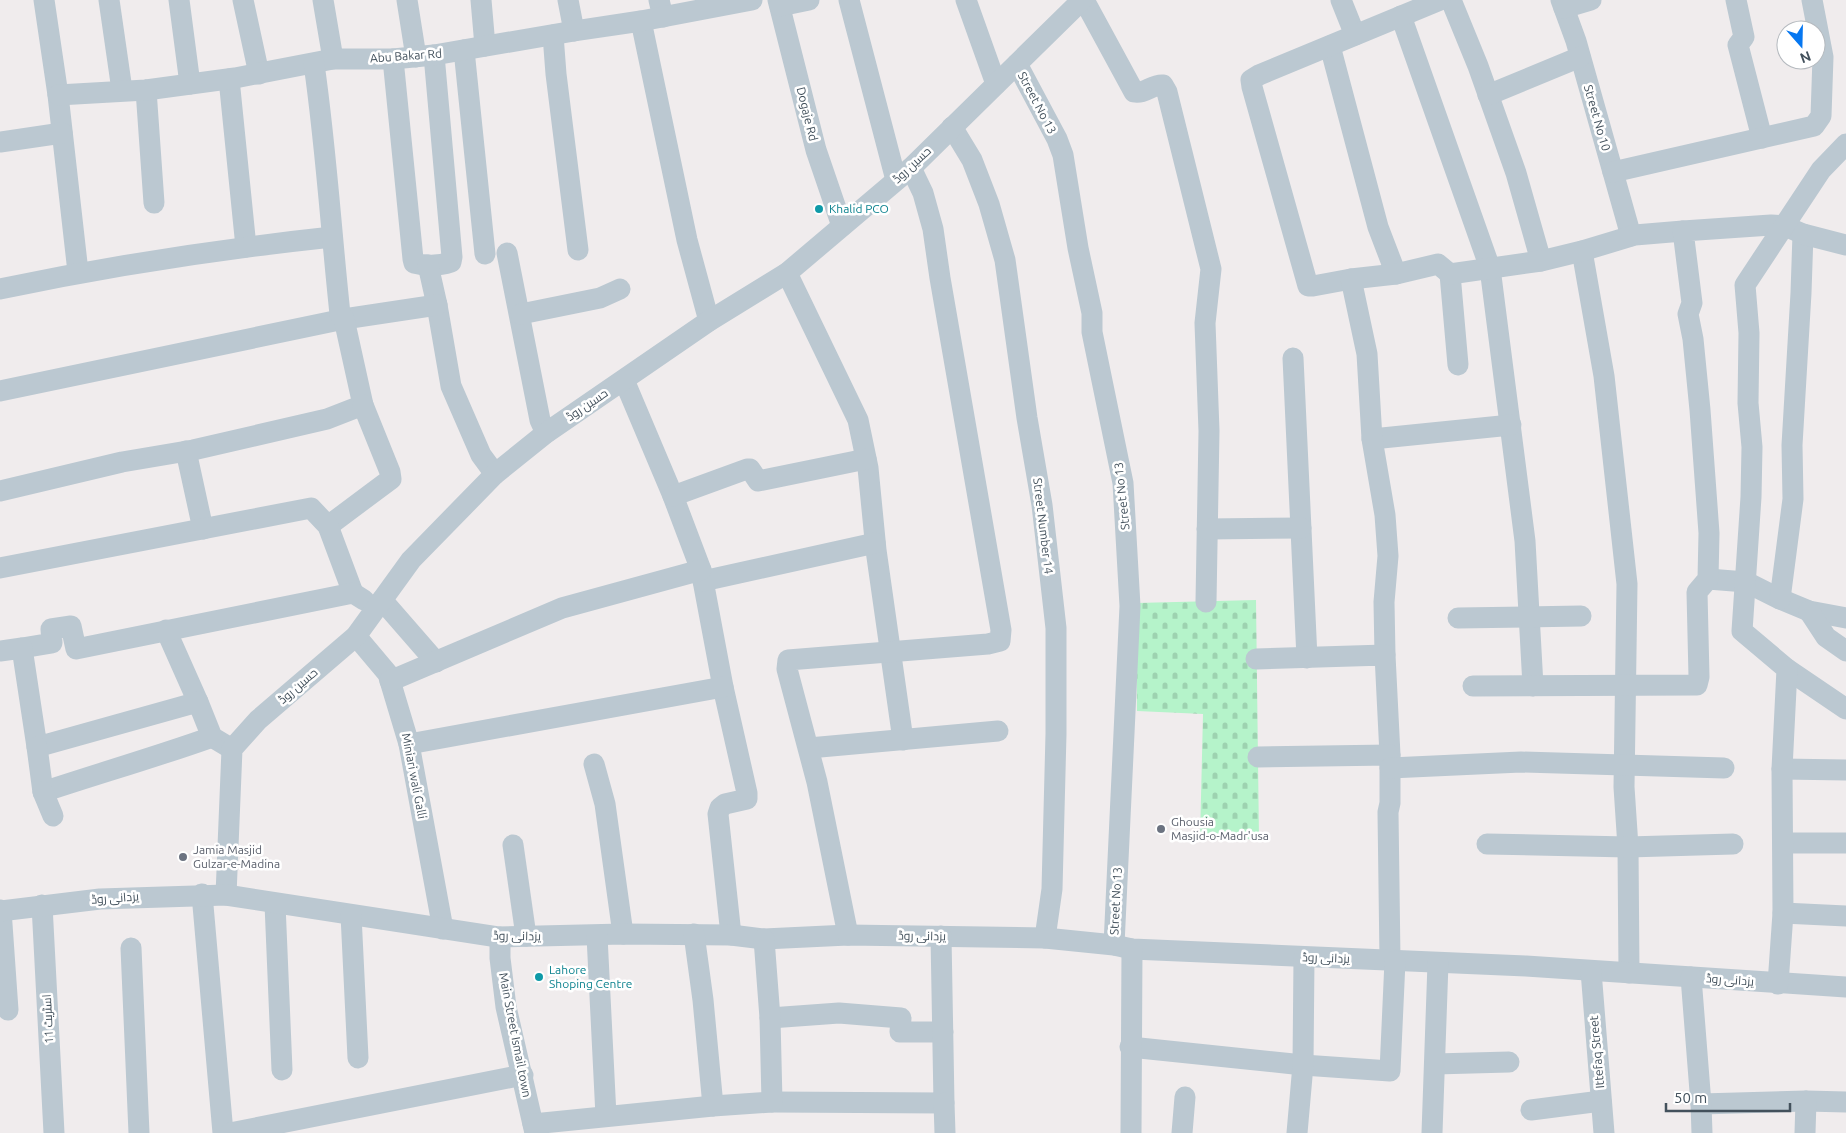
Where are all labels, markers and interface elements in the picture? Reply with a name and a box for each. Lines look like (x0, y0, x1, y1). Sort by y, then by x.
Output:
north arrow (1776, 20, 1826, 70)
street label: Abu Bakar Rd (369, 46, 442, 65)
text: N (1798, 48, 1813, 67)
street label: Street No 13 (1016, 70, 1059, 136)
street label: Street No 10 (1582, 83, 1613, 153)
street label: Dogaje Rd (794, 85, 820, 142)
street label: حسین روڈ (890, 144, 934, 186)
place label: Khalid PCO (829, 202, 889, 215)
marker: Khalid PCO (813, 203, 825, 215)
street label: حسین روڈ (564, 386, 610, 424)
street label: Street No 13 (1111, 461, 1132, 531)
street label: Street Number 14 (1031, 477, 1056, 575)
street label: حسین روڈ (276, 665, 320, 707)
street label: Miniari wali Galli (400, 732, 429, 820)
place label: Ghousia Masjid-o-Madr'usa (1171, 815, 1269, 842)
marker: Ghousia Masjid-o-Madr'usa (1155, 823, 1167, 835)
place label: Jamia Masjid Gulzar-e-Madina (193, 843, 280, 870)
marker: Jamia Masjid Gulzar-e-Madina (177, 851, 189, 863)
street label: Street No 13 (1107, 867, 1124, 935)
street label: یزدانی روڈ (91, 889, 140, 907)
street label: یزدانی روڈ (493, 929, 542, 943)
street label: یزدانی روڈ (898, 929, 947, 943)
street label: یزدانی روڈ (1302, 950, 1351, 966)
place label: Lahore Shoping Centre (549, 963, 632, 990)
street label: Main Street Ismail town (497, 971, 534, 1098)
marker: Lahore Shoping Centre (533, 971, 545, 983)
street label: یزدانی روڈ (1706, 971, 1755, 989)
street label: اسٹریٹ 11 (40, 994, 56, 1044)
street label: Ittefaq Street (1587, 1015, 1606, 1089)
scale bar (1666, 1080, 1790, 1112)
text: 50 m (1674, 1089, 1707, 1106)

